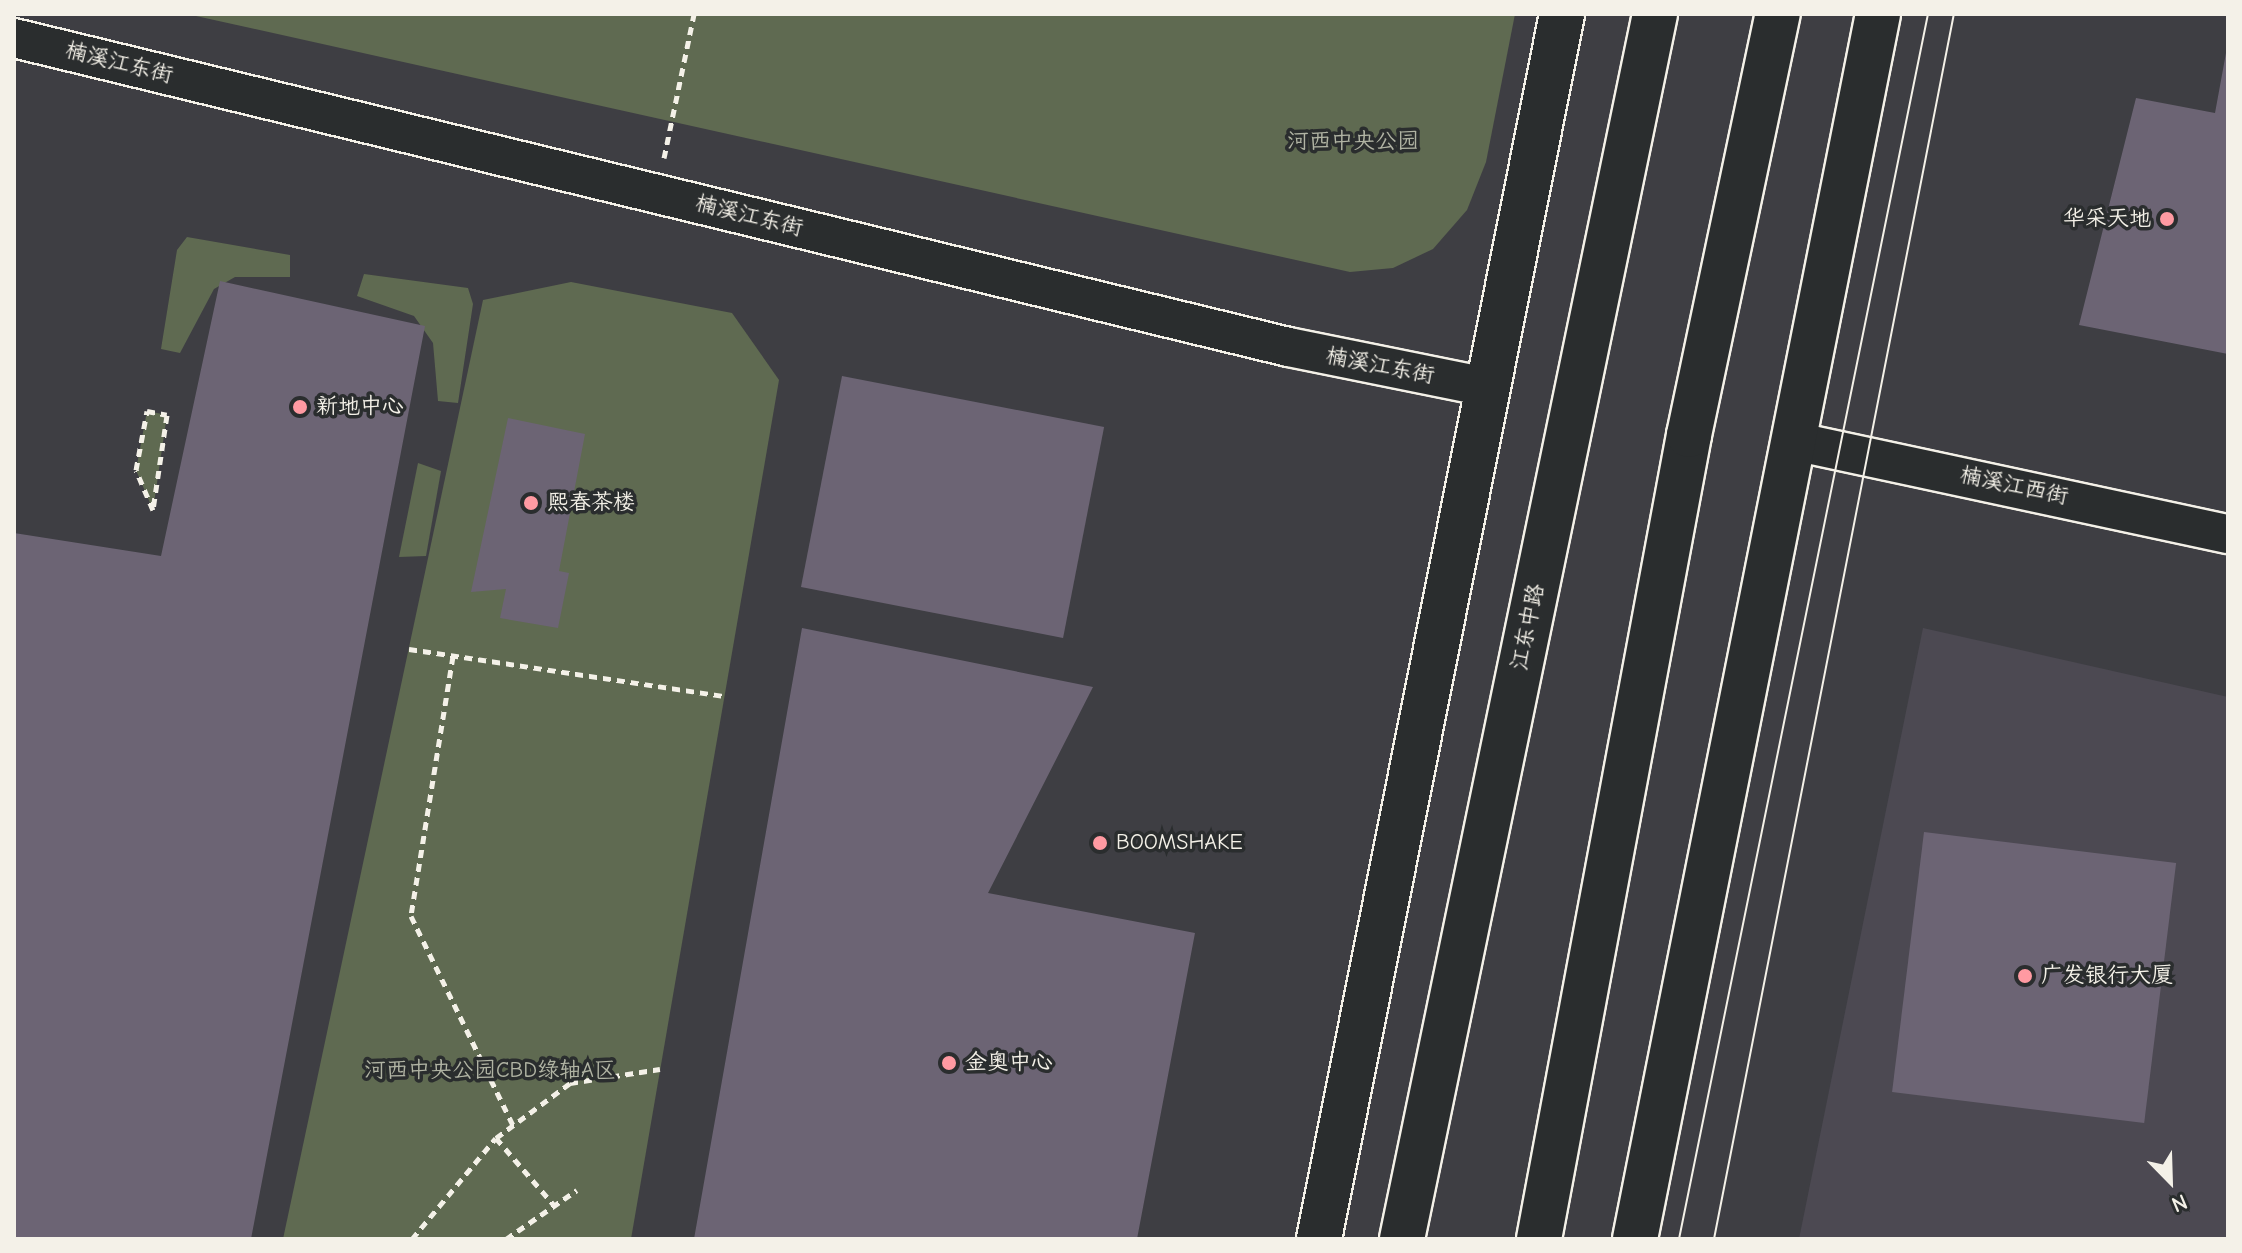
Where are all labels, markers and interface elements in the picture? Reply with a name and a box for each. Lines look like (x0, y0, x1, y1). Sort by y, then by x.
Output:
street label: 楠溪江东街 (62, 37, 176, 89)
park label: 河西中央公园 (1287, 129, 1419, 155)
street label: 楠溪江东街 (692, 190, 806, 242)
place label: 华采天地 (2063, 206, 2151, 232)
marker: 华采天地 (2158, 210, 2176, 228)
street label: 楠溪江东街 (1323, 343, 1437, 389)
place label: 新地中心 (316, 394, 404, 420)
marker: 新地中心 (291, 398, 309, 416)
street label: 楠溪江西街 (1957, 462, 2071, 510)
place label: 熙春茶楼 (547, 490, 635, 516)
marker: 熙春茶楼 (522, 494, 540, 512)
street label: 江东中路 (1506, 581, 1550, 673)
place label: BOOMSHAKE (1116, 830, 1243, 856)
marker: BOOMSHAKE (1091, 834, 1109, 852)
place label: 广发银行大厦 (2041, 963, 2173, 989)
marker: 广发银行大厦 (2016, 967, 2034, 985)
place label: 金奥中心 (965, 1050, 1053, 1076)
marker: 金奥中心 (940, 1054, 958, 1072)
park label: 河西中央公园CBD绿轴A区 (364, 1058, 616, 1084)
north arrow (2130, 1141, 2210, 1221)
text: N (2168, 1188, 2191, 1218)

